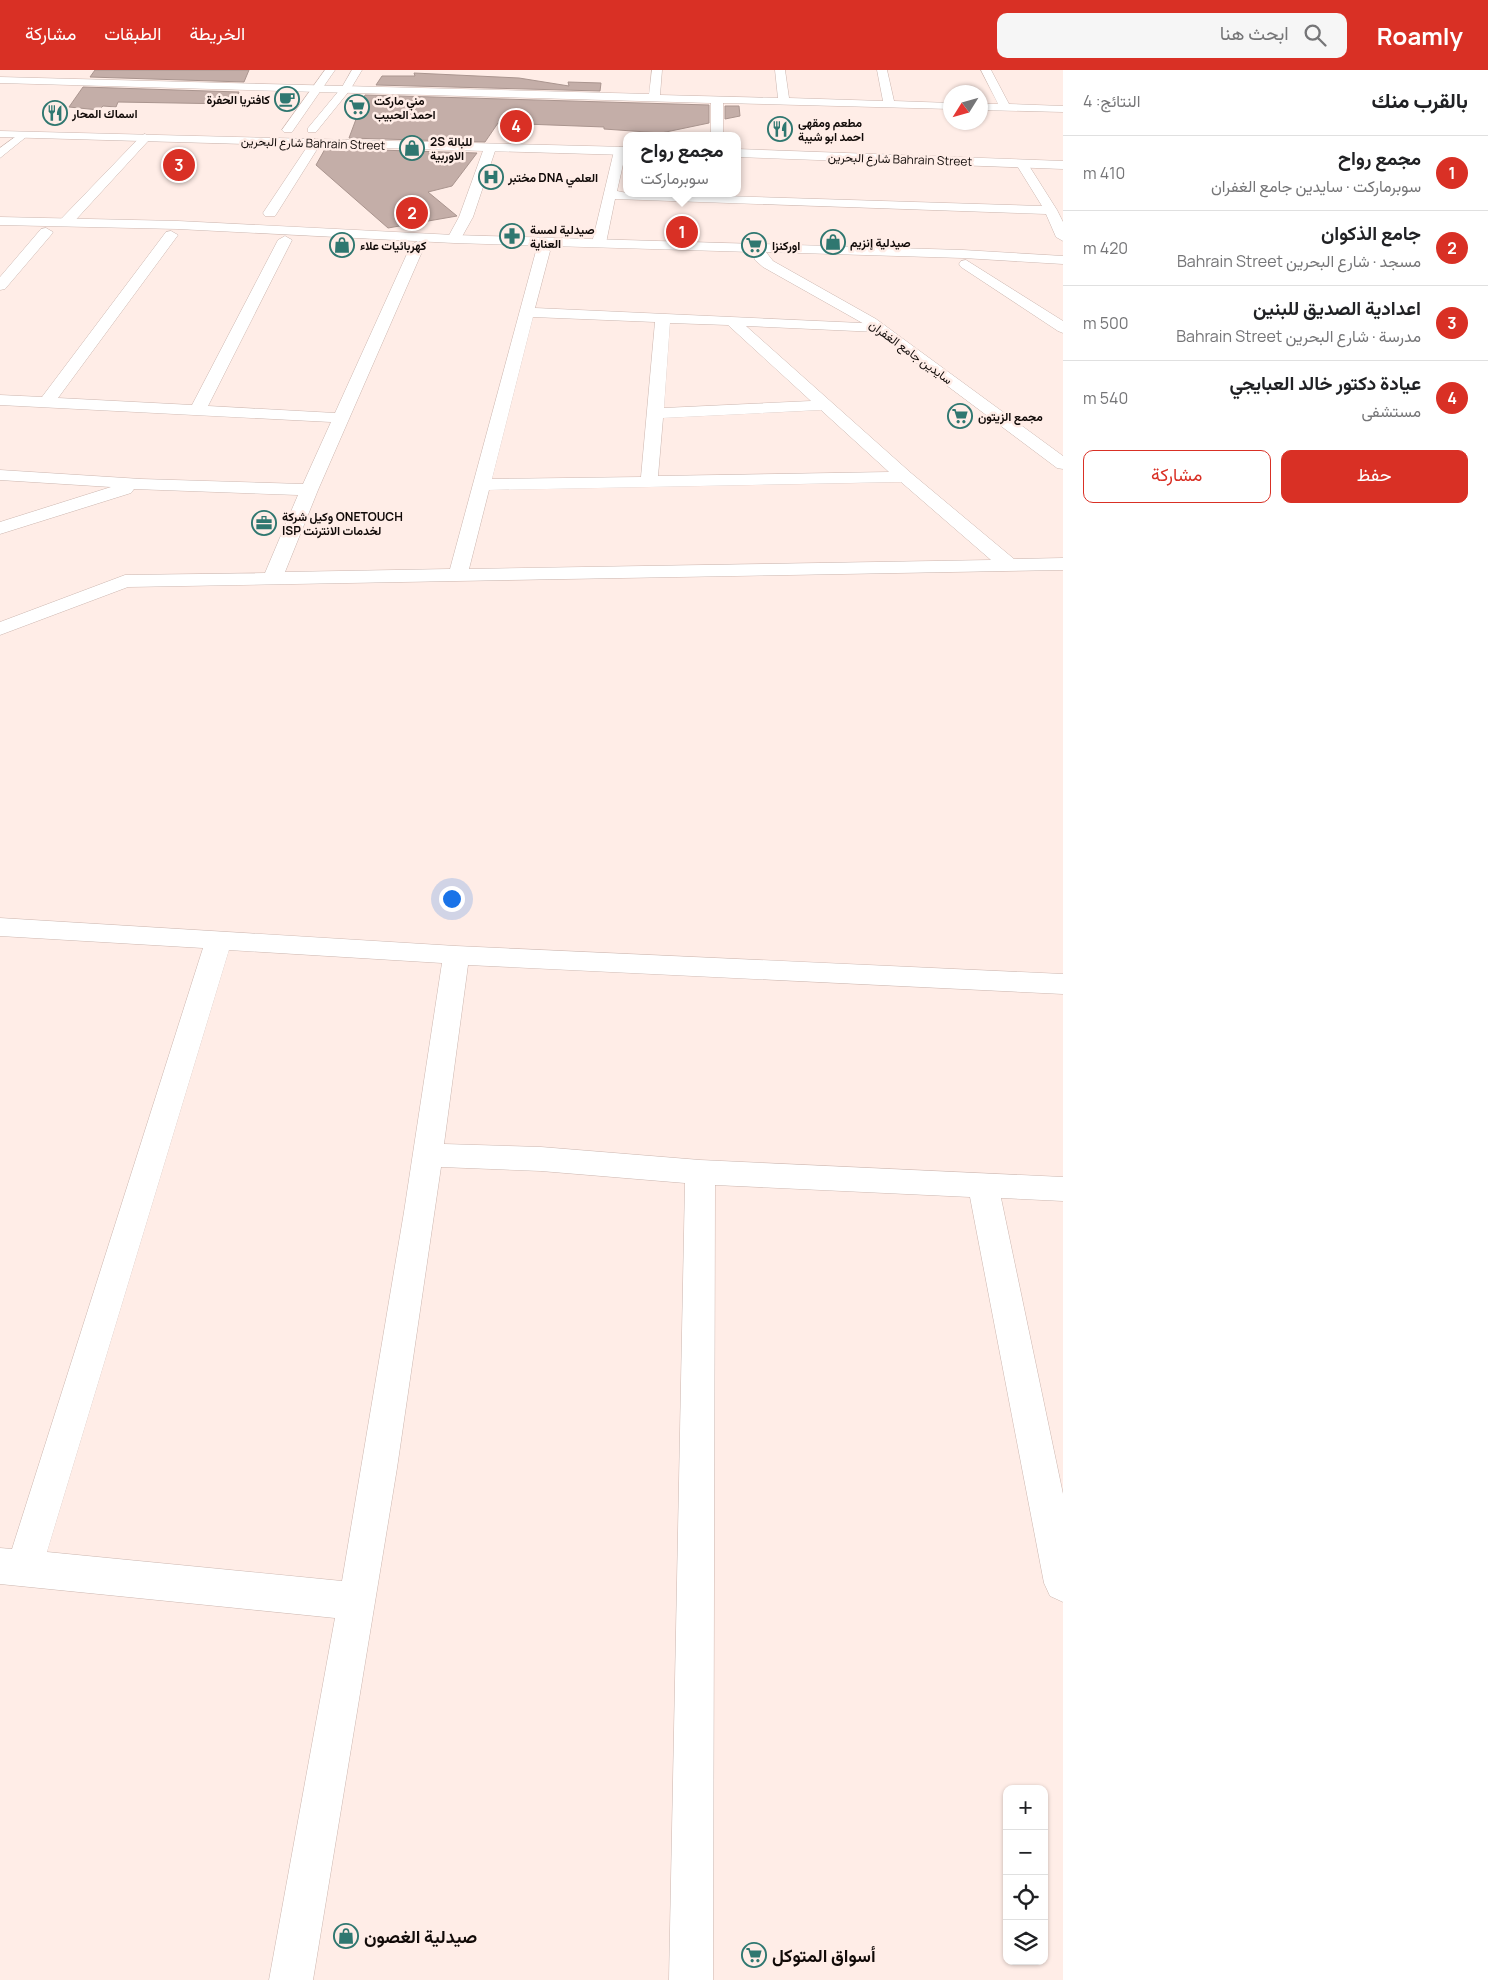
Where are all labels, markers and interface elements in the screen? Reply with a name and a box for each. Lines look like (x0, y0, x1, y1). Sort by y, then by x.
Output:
search box (997, 13, 1347, 58)
text: Roamly (1377, 19, 1463, 52)
text: ابحث هنا (1220, 20, 1289, 46)
text: مشاركة (25, 21, 76, 45)
text: الطبقات (104, 21, 161, 45)
text: الخريطة (189, 21, 245, 45)
icon: search (1301, 21, 1329, 49)
north arrow (943, 85, 988, 130)
cafe icon: كافتريا الحفرة (274, 86, 300, 112)
text: بالقرب منك (1372, 86, 1468, 114)
text: النتائج: 4 (1083, 90, 1140, 112)
place label: كافتريا الحفرة (207, 91, 271, 108)
place label: مني ماركت احمد الحبيب (374, 92, 436, 123)
supermarket icon: مني ماركت احمد الحبيب (344, 94, 370, 120)
restaurant icon: اسماك المحار (42, 100, 68, 126)
place label: اسماك المحار (71, 105, 138, 122)
pin: 4 (500, 107, 532, 145)
place label: مطعم ومقهى احمد ابو شيبة (798, 114, 864, 145)
restaurant icon: مطعم ومقهى احمد ابو شيبة (767, 116, 793, 142)
street label: شارع البحرين Bahrain Street (240, 132, 386, 155)
popup (623, 132, 741, 197)
place label: 2S للبالة الاوربية (430, 133, 472, 164)
shop icon: 2S للبالة الاوربية (399, 135, 425, 161)
text: مجمع رواح (640, 137, 724, 163)
text: مجمع رواح (1338, 145, 1421, 171)
pin: 3 (163, 146, 195, 184)
street label: شارع البحرين Bahrain Street (827, 148, 973, 171)
text: 410 m (1083, 162, 1125, 184)
text: 1 (1449, 162, 1456, 184)
hospital icon: مختبر DNA العلمي (478, 164, 504, 190)
text: سوبرماركت (640, 167, 709, 189)
place label: مختبر DNA العلمي (507, 169, 598, 188)
text: سوبرماركت · سايدين جامع الغفران (1211, 175, 1421, 197)
pin: 2 (396, 194, 428, 232)
pin: 1 (666, 213, 698, 251)
text: جامع الذكوان (1321, 220, 1421, 246)
place label: صيدلية لمسة العناية (530, 221, 595, 252)
pharmacy icon: صيدلية لمسة العناية (499, 223, 525, 249)
shop icon: صيدلية إنزيم (820, 229, 846, 255)
shop icon: كهربائيات علاء (329, 232, 355, 258)
supermarket icon: اوركنزا (741, 232, 767, 258)
place label: صيدلية إنزيم (850, 234, 911, 251)
place label: كهربائيات علاء (360, 237, 427, 254)
place label: اوركنزا (772, 237, 800, 254)
text: 420 m (1083, 237, 1128, 259)
text: 2 (1447, 237, 1457, 259)
text: مسجد · شارع البحرين Bahrain Street (1177, 250, 1421, 272)
text: اعدادية الصديق للبنين (1253, 295, 1421, 321)
text: 500 m (1083, 312, 1129, 334)
text: 3 (1447, 312, 1457, 334)
street label: سايدين جامع الغفران (865, 316, 956, 389)
text: مدرسة · شارع البحرين Bahrain Street (1176, 325, 1421, 347)
text: عيادة دكتور خالد العبايجي (1229, 370, 1421, 396)
text: 540 m (1083, 387, 1128, 409)
text: 4 (1447, 387, 1457, 409)
text: مستشفى (1361, 400, 1421, 422)
supermarket icon: مجمع الزيتون (947, 403, 973, 429)
place label: مجمع الزيتون (978, 408, 1043, 425)
button: مشاركة (1083, 450, 1271, 503)
button: حفظ (1281, 450, 1468, 503)
place label: وكيل شركة ONETOUCH ISP لخدمات الانترنت (282, 508, 403, 539)
office icon: وكيل شركة ONETOUCH ISP لخدمات الانترنت (251, 510, 277, 536)
your location (439, 886, 465, 912)
map controls (1003, 1785, 1048, 1965)
button: + (1003, 1785, 1048, 1830)
button: − (1003, 1830, 1048, 1875)
button: locate (1003, 1875, 1048, 1920)
button: layers (1003, 1920, 1048, 1965)
shop icon: صيدلية الغصون (333, 1923, 359, 1949)
place label: صيدلية الغصون (364, 1924, 477, 1948)
supermarket icon: أسواق المتوكل (741, 1942, 767, 1968)
place label: أسواق المتوكل (772, 1943, 876, 1967)

